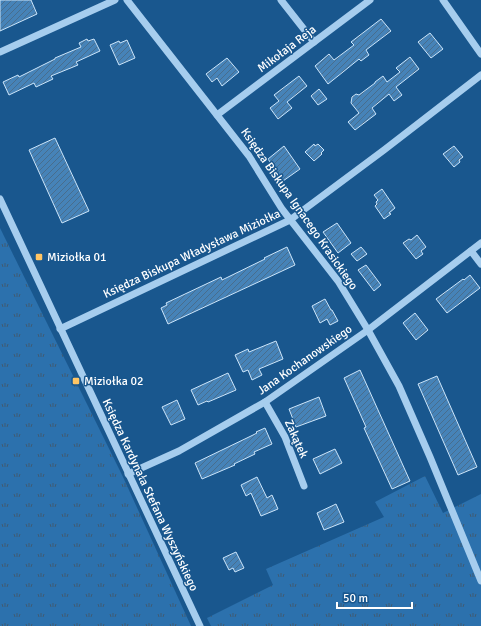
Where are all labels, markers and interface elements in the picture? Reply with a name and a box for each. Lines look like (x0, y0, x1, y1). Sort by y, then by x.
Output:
street label: Mikołaja Reja (255, 22, 319, 76)
street label: Księdza Biskupa Ignacego Krasickiego (237, 125, 361, 293)
street label: Księdza Biskupa Władysława Miziołka (101, 206, 283, 302)
place label: Miziołka 01 (47, 250, 107, 265)
marker: Miziołka 01 (34, 252, 44, 262)
street label: Jana Kochanowskiego (255, 322, 355, 398)
place label: Miziołka 02 (84, 374, 144, 389)
marker: Miziołka 02 (71, 376, 81, 386)
street label: Księdza Kardynała Stefana Wyszyńskiego (99, 396, 201, 594)
street label: Zakątek (281, 417, 311, 461)
scale bar (337, 584, 412, 610)
text: 50 m (343, 591, 368, 606)

